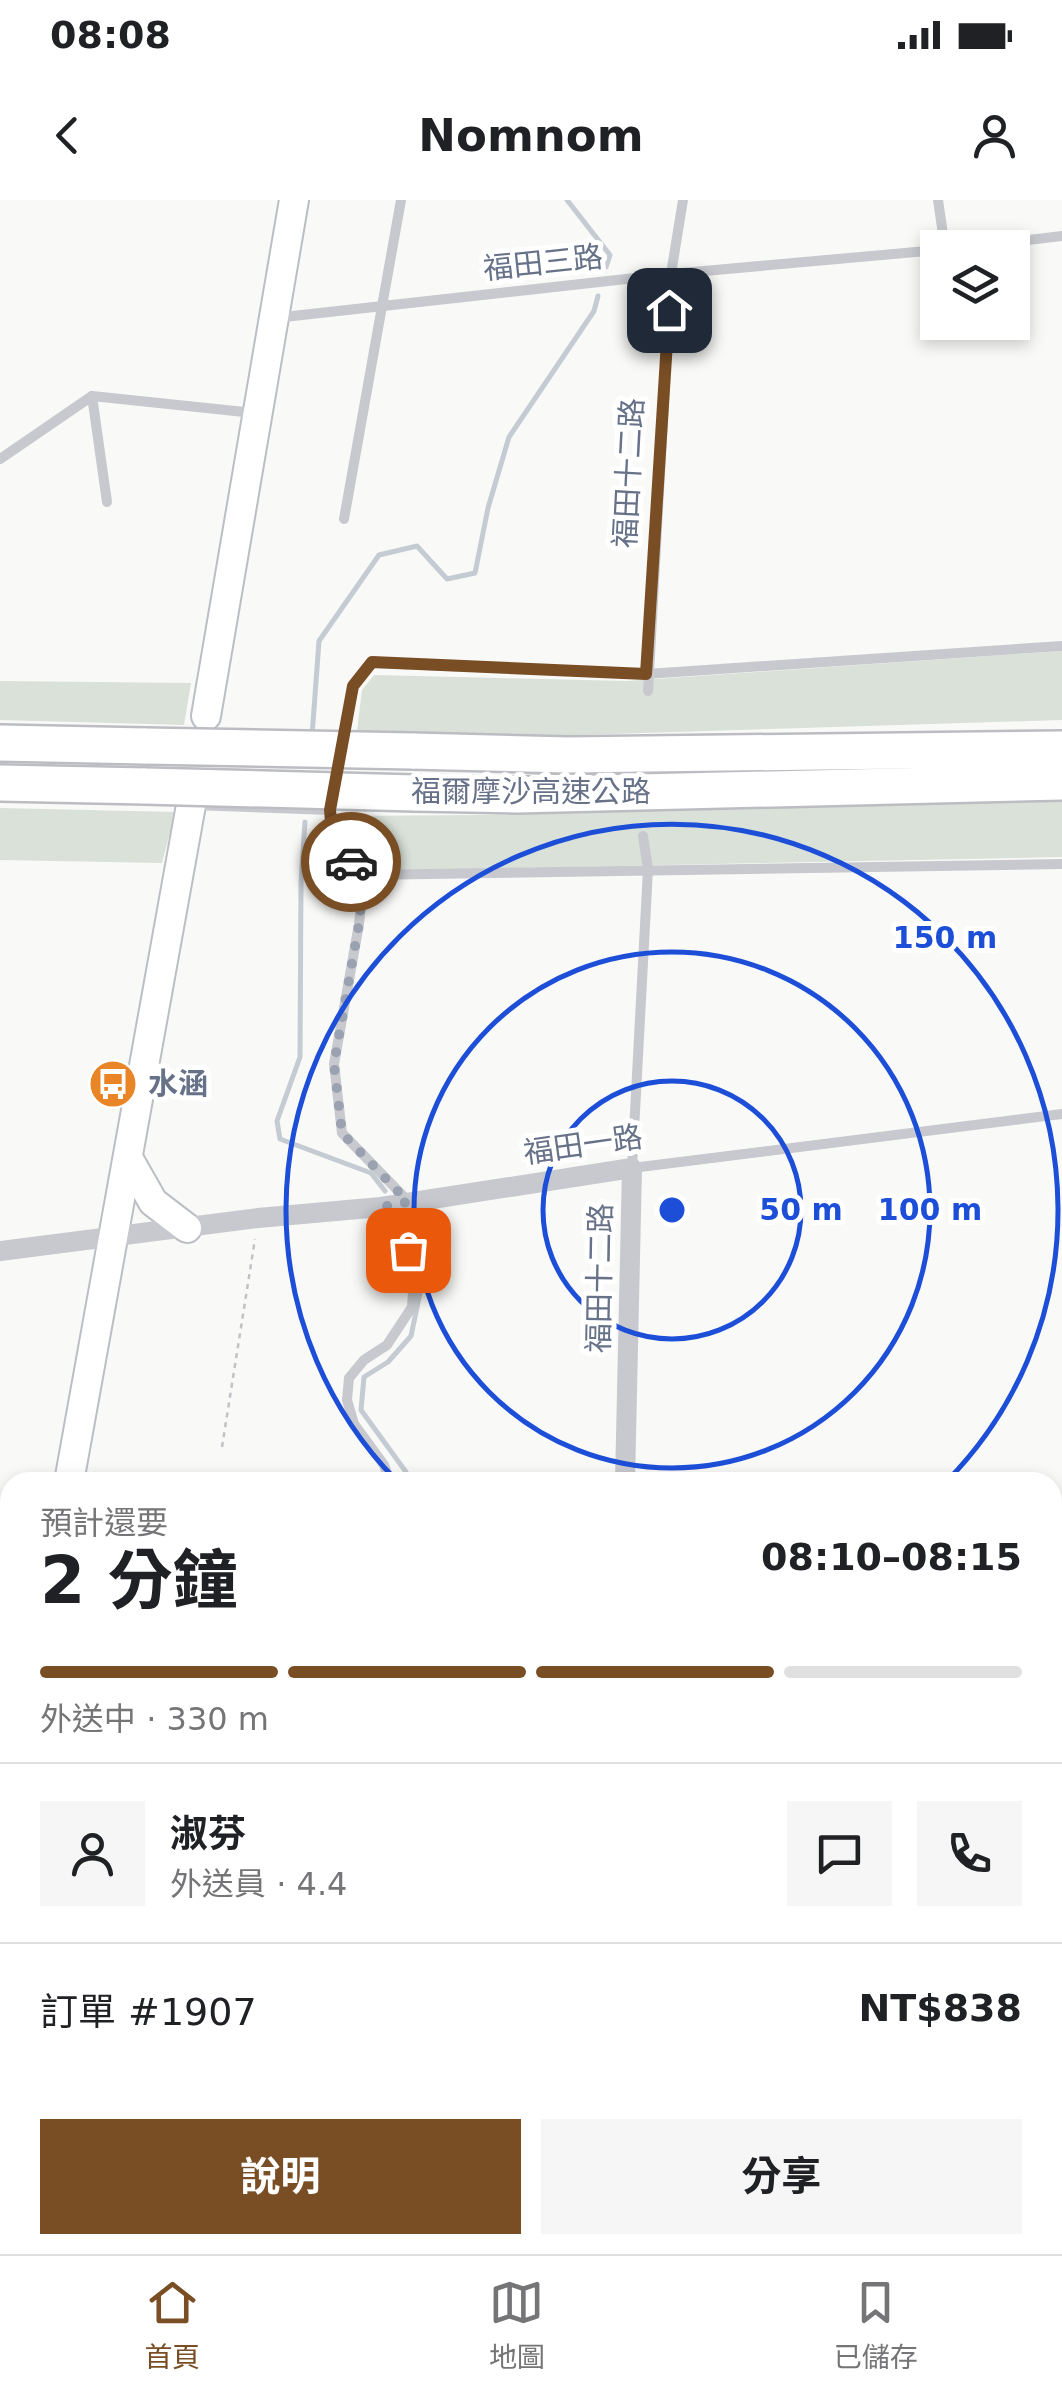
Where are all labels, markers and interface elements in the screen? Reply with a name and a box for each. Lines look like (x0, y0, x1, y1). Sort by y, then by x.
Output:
text: 08:08 (50, 13, 171, 57)
icon: back (40, 108, 95, 163)
icon: person (967, 108, 1022, 163)
text: Nomnom (418, 109, 644, 162)
map controls (920, 230, 1030, 340)
button: layers (920, 230, 1030, 340)
street label: 福田三路 (481, 239, 604, 286)
pin (627, 268, 712, 353)
icon: home (642, 283, 697, 338)
street label: 福田十二路 (607, 397, 650, 549)
street label: 福爾摩沙高速公路 (411, 774, 651, 809)
courier (301, 812, 401, 912)
icon: car (324, 835, 379, 890)
text: 150 m (893, 920, 997, 955)
bus stop icon: 水涵 (87, 1058, 139, 1110)
place label: 水涵 (148, 1066, 208, 1101)
street label: 福田一路 (521, 1119, 645, 1170)
centre of rings (654, 1192, 690, 1228)
text: 50 m (759, 1192, 843, 1227)
text: 100 m (878, 1192, 982, 1227)
street label: 福田十二路 (581, 1203, 618, 1353)
pin (366, 1208, 451, 1293)
icon: bag (381, 1223, 436, 1278)
text: 預計還要 (40, 1504, 168, 1542)
text: 08:10–08:15 (761, 1535, 1022, 1579)
text: 2 分鐘 (40, 1543, 238, 1618)
text: 外送中 · 330 m (40, 1700, 269, 1738)
button: person (40, 1801, 145, 1906)
button: chat (787, 1801, 892, 1906)
button: phone (917, 1801, 1022, 1906)
text: 淑芬 (170, 1812, 246, 1856)
text: 外送員 · 4.4 (170, 1865, 347, 1903)
text: NT$838 (859, 1986, 1022, 2030)
text: 訂單 #1907 (40, 1990, 257, 2034)
button: 說明 (40, 2119, 521, 2234)
button: 分享 (541, 2119, 1022, 2234)
tab: 首頁 (144, 2275, 200, 2375)
tab: 地圖 (489, 2275, 545, 2375)
tab: 已儲存 (834, 2275, 918, 2375)

